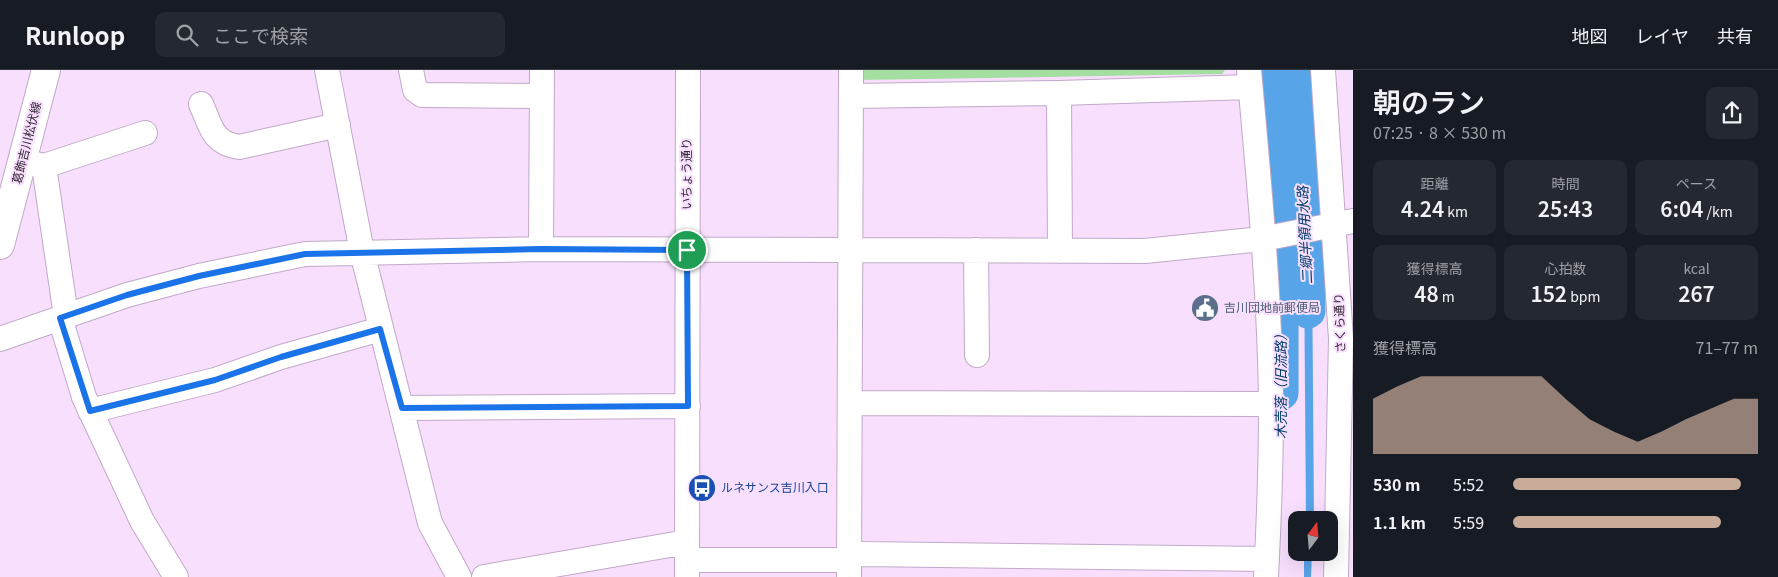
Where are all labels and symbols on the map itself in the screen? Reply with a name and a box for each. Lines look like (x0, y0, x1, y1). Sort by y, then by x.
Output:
street label: 葛飾吉川松伏線 (7, 100, 44, 185)
street label: いちょう通り (677, 138, 694, 210)
water label: 二郷半領用水路 (1291, 185, 1317, 285)
pin (666, 229, 708, 271)
public building icon: 吉川団地前郵便局 (1190, 293, 1220, 323)
street label: さくら通り (1329, 293, 1348, 353)
place label: 吉川団地前郵便局 (1224, 298, 1320, 315)
water label: 木売落（旧流路） (1270, 327, 1290, 439)
bus stop icon: ルネサンス吉川入口 (687, 473, 717, 503)
place label: ルネサンス吉川入口 (721, 478, 829, 495)
north arrow (1288, 511, 1338, 561)

